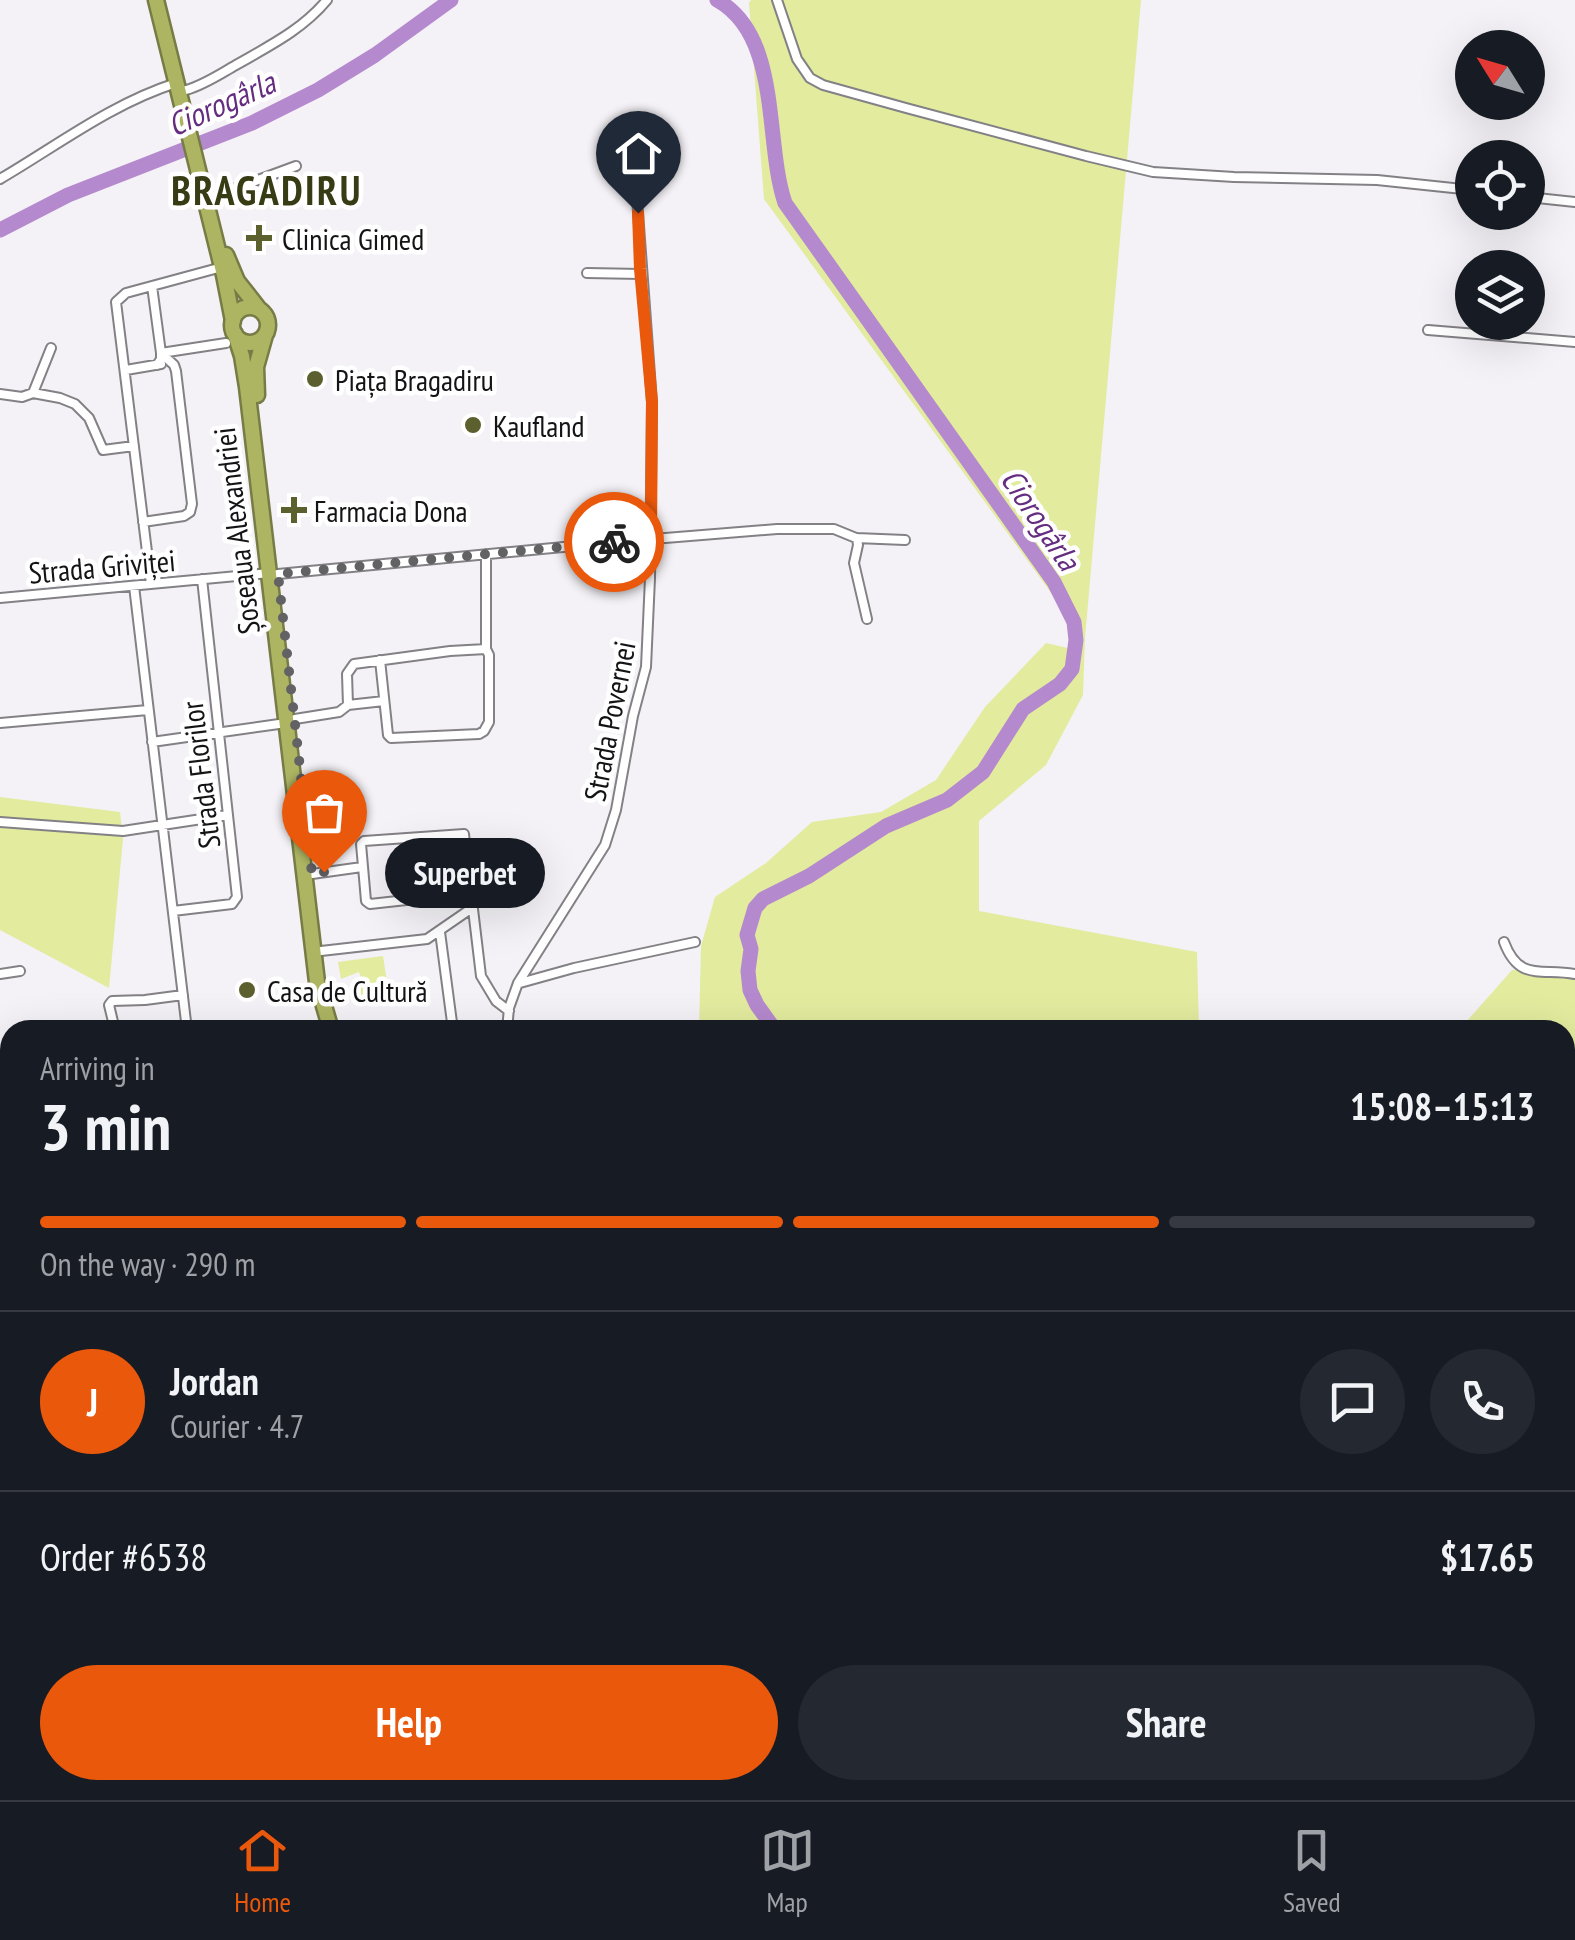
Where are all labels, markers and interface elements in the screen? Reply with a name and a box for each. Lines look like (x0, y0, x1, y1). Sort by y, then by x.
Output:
north arrow (1455, 30, 1545, 120)
map controls (1455, 30, 1545, 340)
water label: Ciorogârla (161, 60, 283, 145)
pin (596, 111, 681, 214)
icon: home (611, 126, 666, 181)
button: locate (1455, 140, 1545, 230)
district label: BRAGADIRU (171, 164, 363, 216)
place label: Clinica Gimed (282, 219, 424, 258)
marker: Clinica Gimed (246, 225, 272, 251)
button: layers (1455, 250, 1545, 340)
place label: Piața Bragadiru (335, 360, 494, 399)
marker: Piața Bragadiru (304, 368, 326, 390)
place label: Kaufland (493, 406, 584, 445)
marker: Kaufland (462, 414, 484, 436)
street label: Șoseaua Alexandriei (204, 425, 268, 637)
water label: Ciorogârla (992, 460, 1091, 580)
place label: Farmacia Dona (314, 491, 468, 530)
courier (564, 492, 664, 592)
marker: Farmacia Dona (283, 499, 305, 521)
icon: bike (587, 515, 642, 570)
street label: Strada Griviței (27, 540, 177, 592)
street label: Strada Povernei (574, 638, 644, 804)
street label: Strada Florilor (172, 698, 228, 851)
pin (282, 770, 367, 873)
icon: bag (297, 785, 352, 840)
callout: Superbet (384, 837, 544, 907)
text: Superbet (414, 852, 516, 894)
place label: Casa de Cultură (267, 971, 427, 1010)
marker: Casa de Cultură (236, 979, 258, 1001)
text: Arriving in (40, 1047, 155, 1089)
text: 15:08–15:13 (1350, 1081, 1535, 1130)
text: 3 min (40, 1084, 171, 1168)
text: On the way · 290 m (40, 1243, 255, 1285)
button: chat (1300, 1349, 1405, 1454)
button: phone (1430, 1349, 1535, 1454)
text: Jordan (170, 1356, 259, 1405)
text: J (87, 1377, 98, 1426)
text: Courier · 4.7 (170, 1405, 304, 1447)
text: Order #6538 (40, 1532, 207, 1581)
text: $17.65 (1440, 1532, 1535, 1581)
button: Help (40, 1665, 778, 1780)
button: Share (798, 1665, 1535, 1780)
tab: Home (234, 1823, 291, 1920)
tab: Map (760, 1823, 815, 1920)
tab: Saved (1283, 1823, 1341, 1920)

